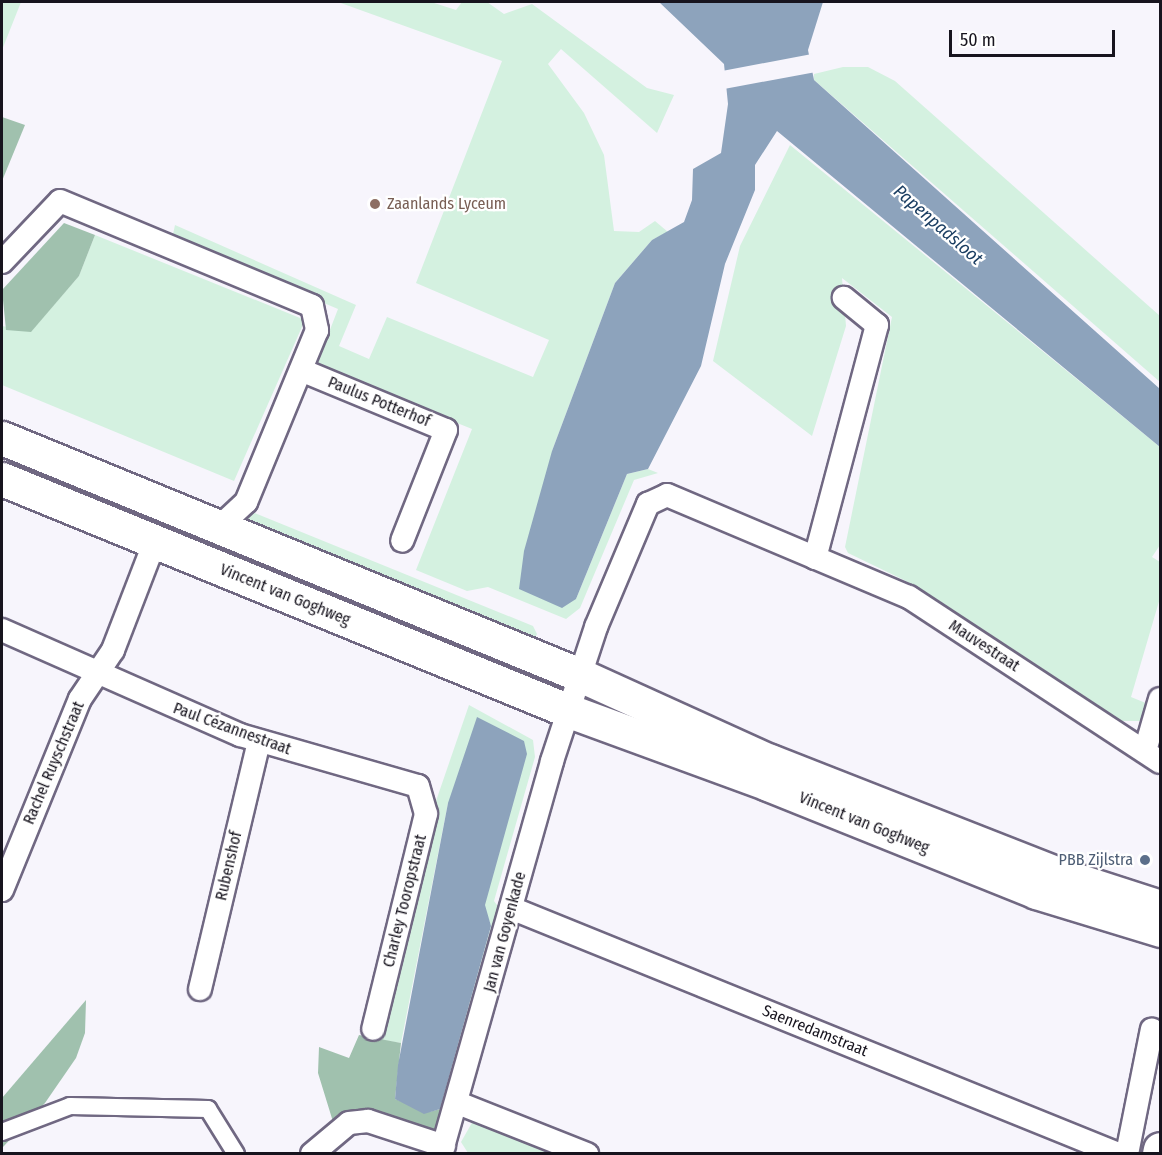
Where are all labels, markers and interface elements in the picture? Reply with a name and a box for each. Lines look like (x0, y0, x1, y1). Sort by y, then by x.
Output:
scale bar (952, 18, 1118, 56)
text: 50 m (960, 29, 996, 51)
water label: Papenpadsloot (889, 180, 987, 270)
place label: Zaanlands Lyceum (387, 194, 506, 214)
marker: Zaanlands Lyceum (368, 197, 382, 211)
street label: Paulus Potterhof (325, 373, 433, 431)
street label: Vincent van Goghweg (217, 560, 353, 630)
street label: Mauvestraat (945, 616, 1023, 676)
street label: Rachel Ruyschstraat (19, 699, 89, 827)
street label: Paul Cézannestraat (170, 699, 294, 759)
street label: Vincent van Goghweg (796, 788, 932, 858)
street label: Rubenshof (212, 829, 246, 903)
street label: Charley Tooropstraat (379, 833, 431, 969)
place label: PBB Zijlstra (1059, 850, 1133, 870)
marker: PBB Zijlstra (1138, 853, 1152, 867)
street label: Jan van Goyenkade (480, 870, 530, 994)
street label: Saenredamstraat (760, 1001, 870, 1061)

